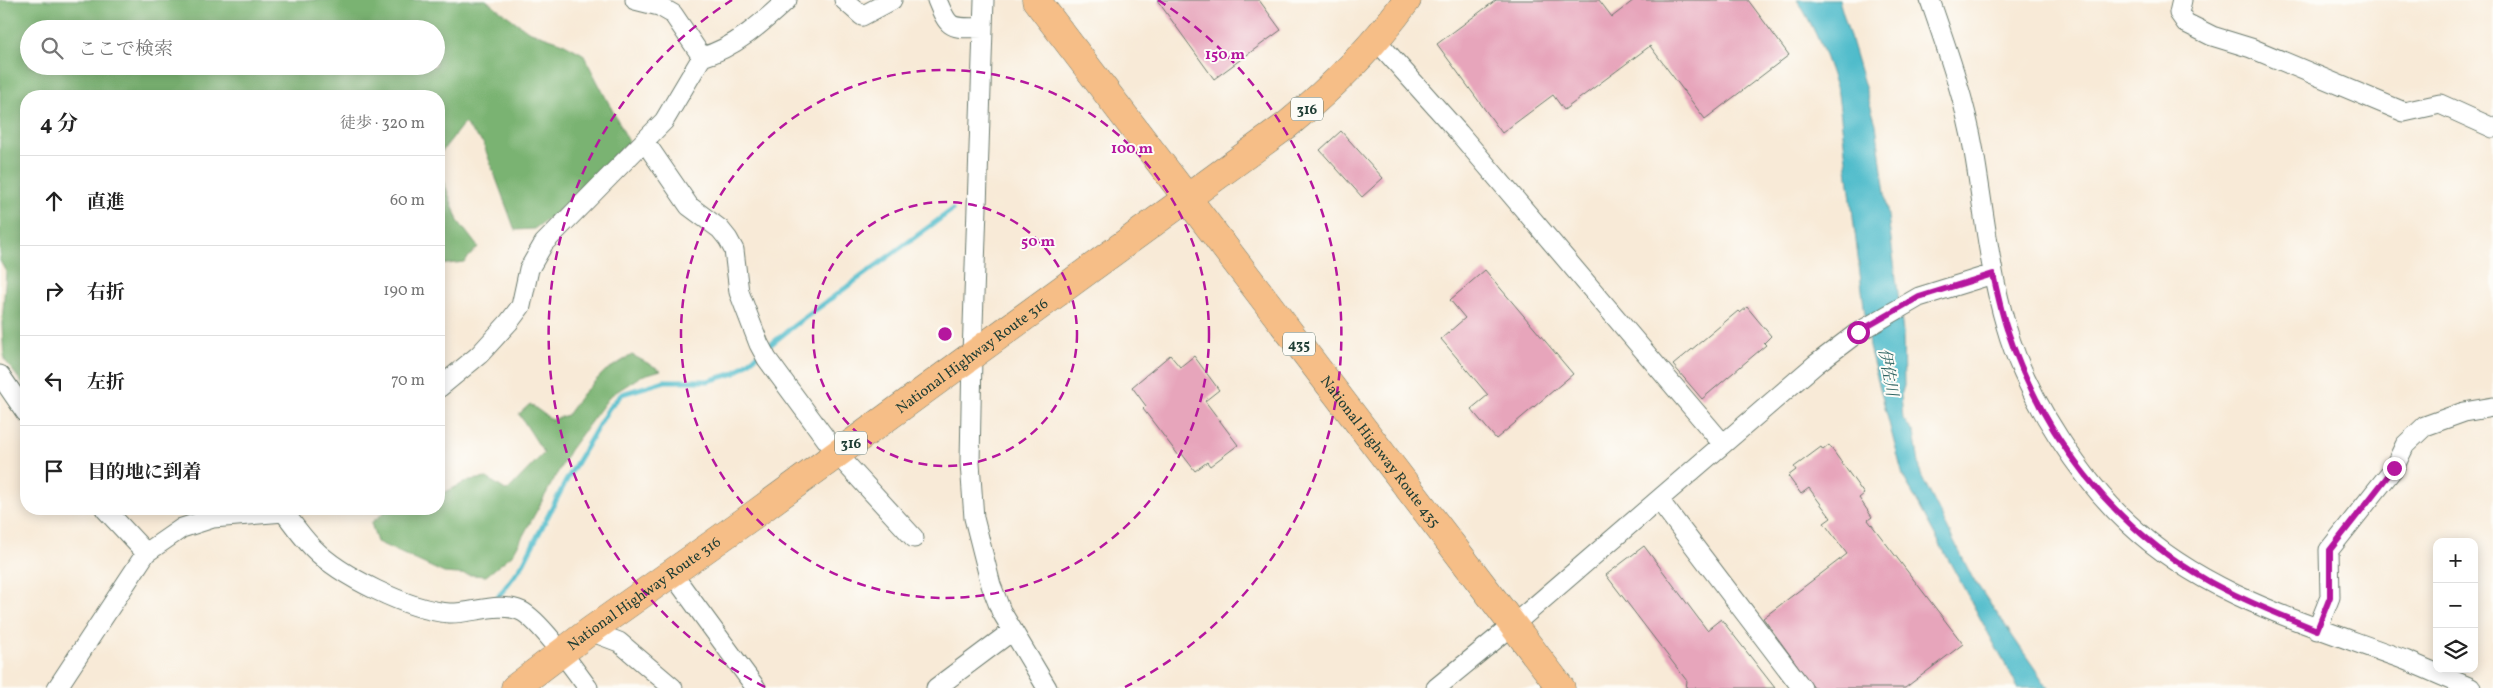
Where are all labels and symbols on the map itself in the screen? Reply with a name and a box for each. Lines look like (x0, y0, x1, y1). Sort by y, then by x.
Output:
text: 150 m (1205, 45, 1245, 66)
road number: 316 (1291, 98, 1323, 120)
text: 100 m (1111, 139, 1154, 160)
text: 50 m (1021, 232, 1055, 253)
street label: National Highway Route 316 (892, 294, 1053, 420)
route start (1847, 321, 1870, 344)
centre of rings (936, 325, 954, 343)
road number: 435 (1283, 332, 1315, 356)
water label: 伊佐川 (1872, 347, 1902, 400)
street label: National Highway Route 435 (1315, 372, 1444, 533)
road number: 316 (835, 432, 867, 454)
route end (2383, 457, 2406, 480)
street label: National Highway Route 316 (564, 532, 726, 656)

